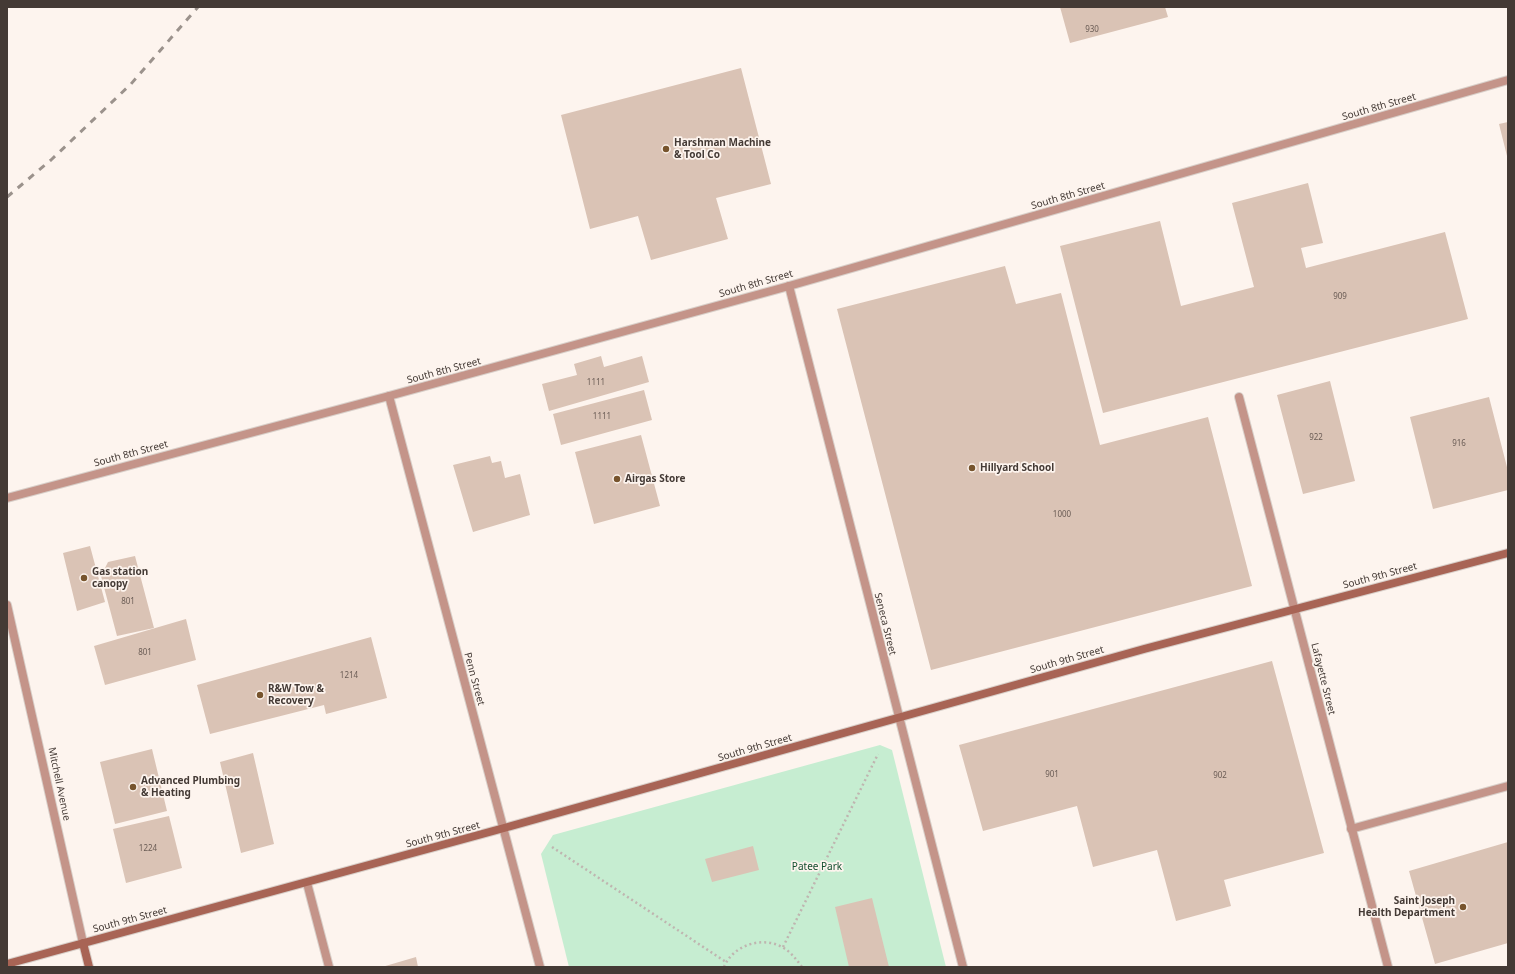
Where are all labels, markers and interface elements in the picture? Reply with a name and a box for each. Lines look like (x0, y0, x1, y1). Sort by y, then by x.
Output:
house number: 930 (1085, 25, 1099, 35)
street label: South 8th Street (1341, 91, 1417, 123)
place label: Harshman Machine & Tool Co (674, 137, 771, 160)
marker: Harshman Machine & Tool Co (661, 144, 671, 154)
street label: South 8th Street (1030, 180, 1106, 212)
street label: South 8th Street (718, 268, 794, 300)
house number: 909 (1333, 292, 1347, 302)
street label: South 8th Street (406, 355, 482, 387)
house number: 1111 (587, 378, 605, 388)
house number: 1111 (593, 412, 611, 422)
house number: 922 (1309, 433, 1323, 443)
street label: South 8th Street (93, 438, 169, 470)
house number: 916 (1452, 439, 1466, 449)
place label: Hillyard School (980, 462, 1054, 474)
marker: Hillyard School (967, 463, 977, 473)
place label: Airgas Store (625, 473, 686, 485)
marker: Airgas Store (612, 474, 622, 484)
house number: 1000 (1053, 510, 1071, 520)
street label: South 9th Street (1342, 560, 1418, 592)
place label: Gas station canopy (92, 566, 148, 590)
marker: Gas station canopy (79, 573, 89, 583)
street label: Seneca Street (871, 592, 899, 656)
house number: 801 (121, 597, 135, 607)
street label: Lafayette Street (1308, 642, 1338, 716)
street label: South 9th Street (1029, 644, 1105, 676)
house number: 801 (138, 648, 152, 658)
street label: Penn Street (461, 651, 487, 707)
house number: 1214 (340, 671, 358, 681)
place label: R&W Tow & Recovery (268, 683, 324, 706)
marker: R&W Tow & Recovery (255, 690, 265, 700)
street label: South 9th Street (717, 732, 793, 764)
street label: Mitchell Avenue (45, 746, 73, 822)
house number: 901 (1045, 770, 1059, 780)
house number: 902 (1213, 771, 1227, 781)
place label: Advanced Plumbing & Heating (141, 775, 240, 798)
marker: Advanced Plumbing & Heating (128, 782, 138, 792)
street label: South 9th Street (405, 819, 481, 851)
house number: 1224 (139, 844, 157, 854)
park label: Patee Park (792, 861, 842, 873)
place label: Saint Joseph Health Department (1358, 895, 1455, 918)
marker: Saint Joseph Health Department (1458, 902, 1468, 912)
street label: South 9th Street (92, 904, 168, 936)

